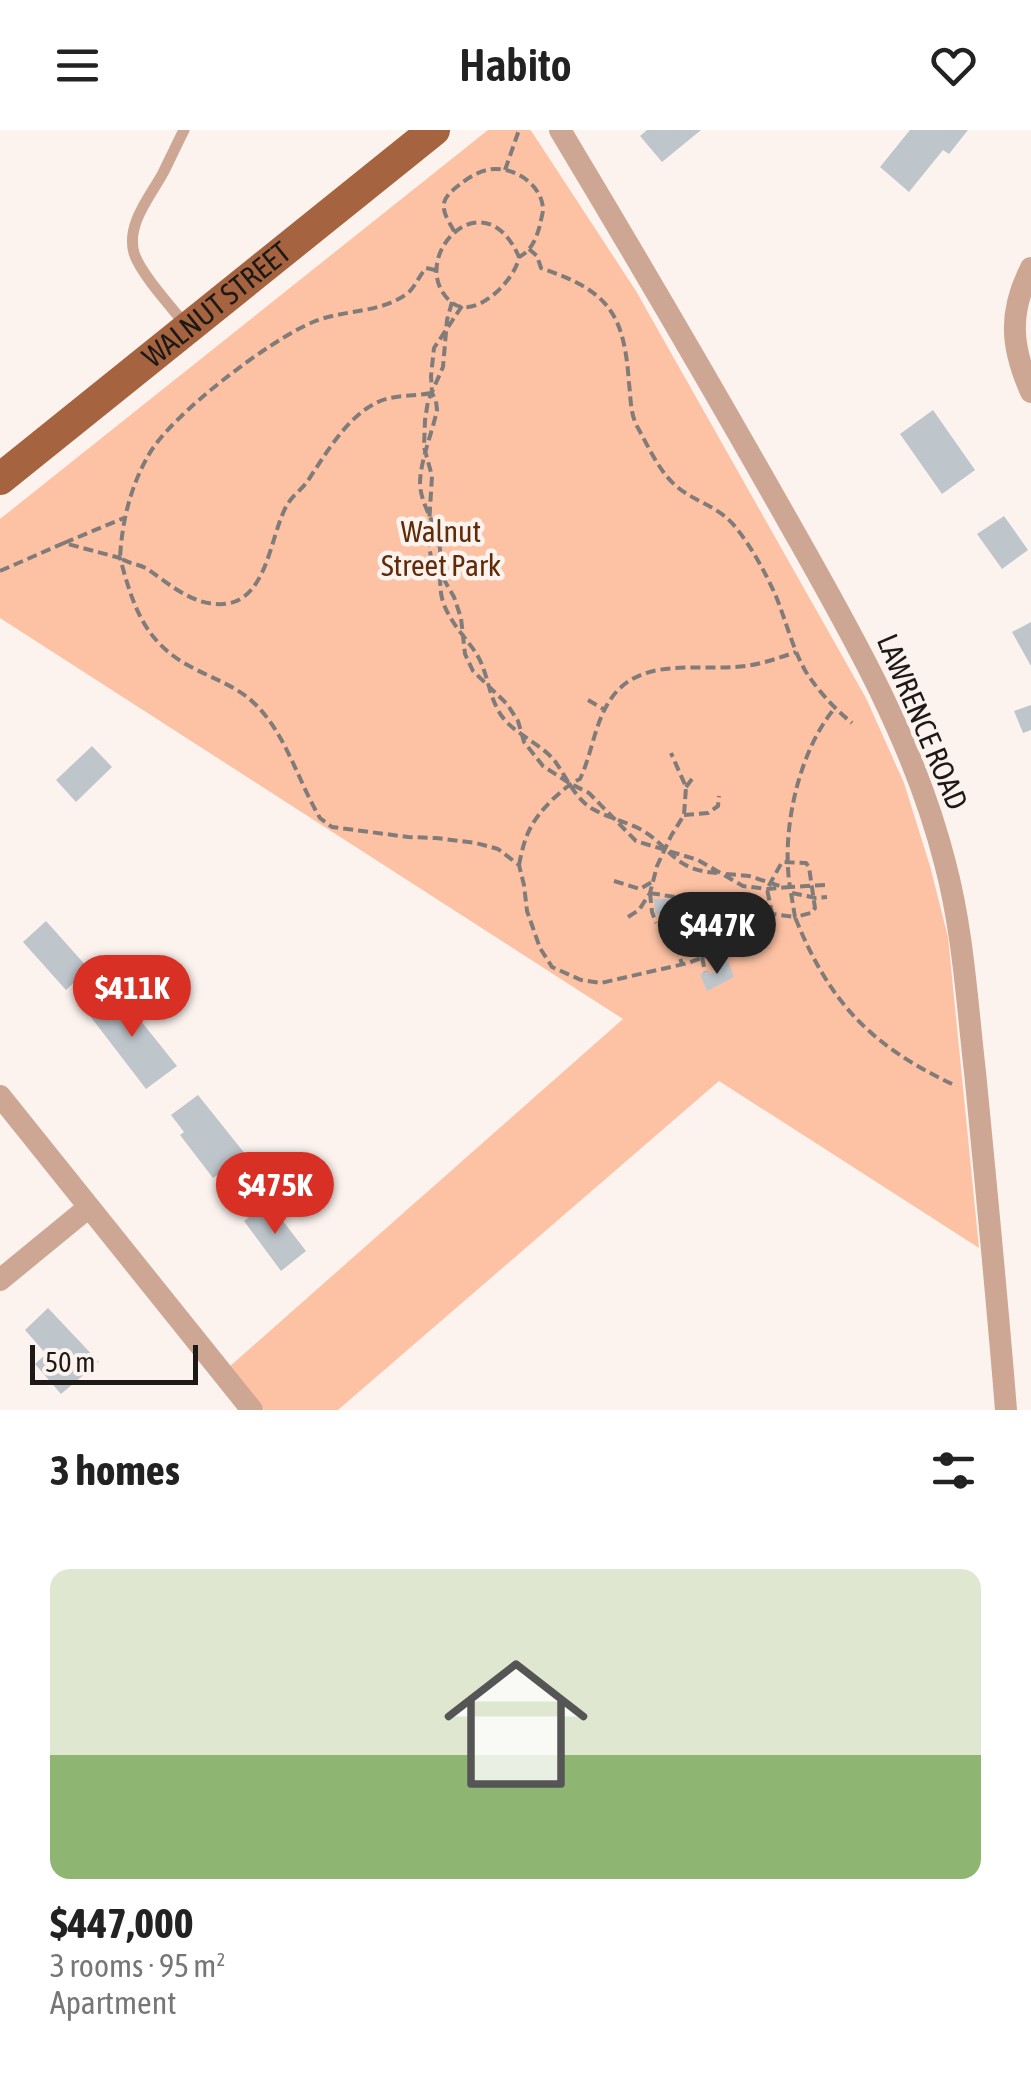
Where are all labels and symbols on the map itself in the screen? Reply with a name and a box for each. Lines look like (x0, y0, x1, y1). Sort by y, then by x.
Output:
street label: WALNUT STREET (135, 234, 297, 374)
park label: Walnut Street Park (381, 514, 501, 582)
street label: LAWRENCE ROAD (871, 629, 975, 814)
pin: $447K (647, 892, 787, 977)
pin: $411K (62, 955, 202, 1040)
pin: $475K (205, 1152, 345, 1237)
scale bar (30, 1340, 198, 1384)

